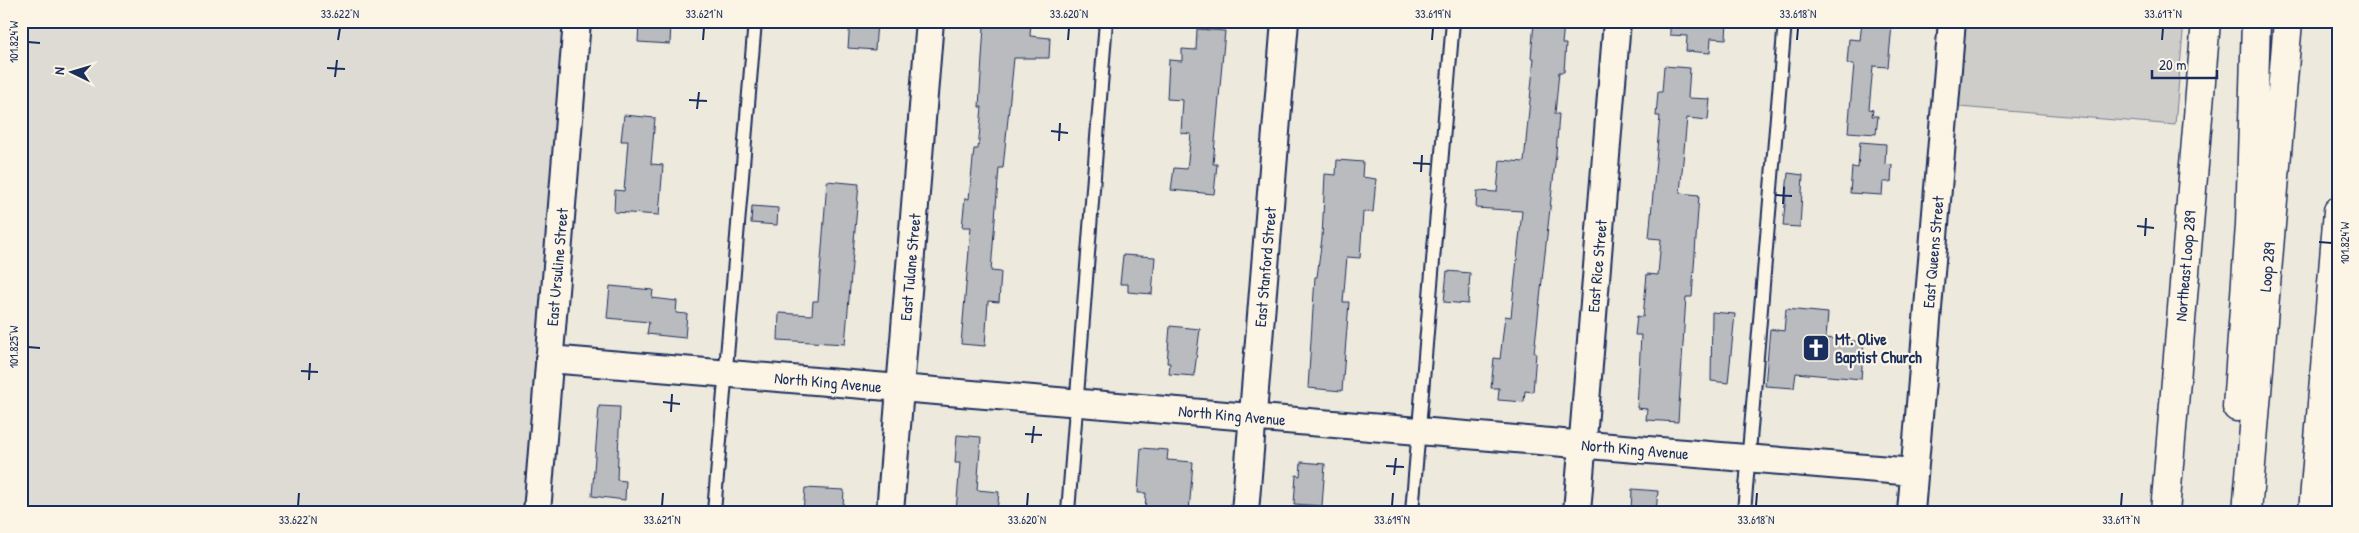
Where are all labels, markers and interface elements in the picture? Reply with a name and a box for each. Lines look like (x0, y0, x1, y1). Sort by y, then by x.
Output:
text: 33.622°N (321, 5, 359, 22)
text: 33.621°N (685, 5, 723, 22)
text: 33.620°N (1050, 5, 1088, 22)
text: 33.619°N (1415, 5, 1451, 22)
text: 33.618°N (1780, 5, 1816, 22)
text: 33.617°N (2144, 5, 2182, 22)
text: 101.824°W (5, 20, 22, 63)
north arrow (48, 48, 98, 98)
scale bar (2152, 48, 2216, 80)
text: 20 m (2159, 54, 2186, 75)
text: N (49, 66, 68, 75)
street label: East Queens Street (1917, 194, 1949, 309)
street label: East Stanford Street (1249, 205, 1281, 328)
street label: East Ursuline Street (541, 206, 573, 327)
street label: Northeast Loop 289 (2169, 210, 2201, 322)
street label: East Tulane Street (894, 212, 926, 322)
street label: East Rice Street (1582, 218, 1612, 313)
text: 101.824°W (2336, 221, 2353, 264)
street label: Loop 289 (2254, 241, 2280, 293)
text: 101.825°W (5, 325, 22, 368)
place label: Mt. Olive Baptist Church (1835, 328, 1922, 369)
church icon: Mt. Olive Baptist Church (1801, 333, 1831, 363)
street label: North King Avenue (773, 366, 883, 398)
street label: North King Avenue (1177, 399, 1287, 431)
street label: North King Avenue (1580, 433, 1690, 465)
text: 33.622°N (279, 511, 317, 528)
text: 33.621°N (643, 511, 681, 528)
text: 33.620°N (1008, 511, 1046, 528)
text: 33.619°N (1374, 511, 1410, 528)
text: 33.618°N (1738, 511, 1774, 528)
text: 33.617°N (2102, 511, 2140, 528)

